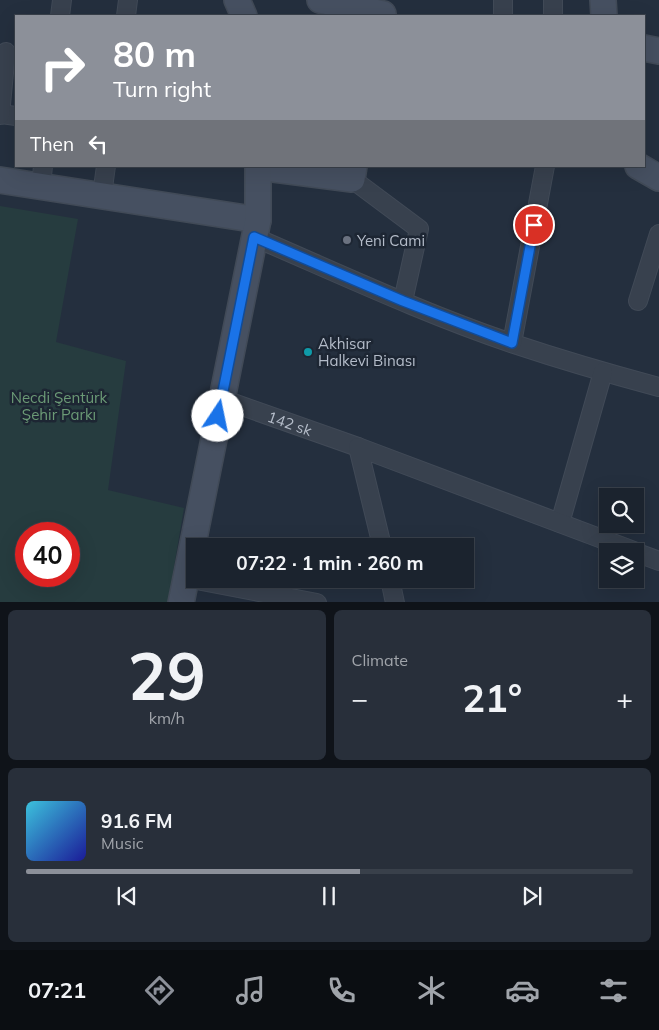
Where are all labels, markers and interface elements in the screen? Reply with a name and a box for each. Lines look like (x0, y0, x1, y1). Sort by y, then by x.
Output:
text: 80 m (113, 32, 196, 76)
icon: right (30, 35, 95, 100)
text: Turn right (113, 75, 211, 103)
icon: left (84, 130, 112, 158)
text: Then (30, 132, 74, 156)
pin (513, 204, 555, 246)
icon: arrive (520, 211, 548, 239)
place label: Yeni Cami (356, 231, 425, 250)
marker: Yeni Cami (341, 234, 353, 246)
place label: Akhisar Halkevi Binası (318, 334, 416, 370)
marker: Akhisar Halkevi Binası (302, 346, 314, 358)
park label: Necdi Şentürk Şehir Parkı (11, 388, 108, 424)
position arrow (191, 389, 243, 441)
street label: 142 sk (265, 406, 315, 440)
map controls (599, 488, 644, 588)
button: search (599, 488, 644, 533)
speed limit sign: 40 (15, 522, 80, 587)
button: layers (599, 543, 644, 588)
text: 07:22 · 1 min · 260 m (236, 551, 424, 575)
text: 29 (128, 635, 206, 716)
text: Climate (352, 650, 408, 670)
text: 21° (462, 674, 522, 722)
text: − (352, 681, 368, 716)
text: + (616, 681, 633, 716)
text: km/h (149, 708, 185, 728)
text: 91.6 FM (101, 809, 173, 833)
text: Music (101, 833, 144, 853)
icon: previous (113, 882, 141, 910)
icon: pause (315, 882, 343, 910)
icon: next (518, 882, 546, 910)
icon: directions (142, 973, 177, 1008)
icon: music (233, 973, 268, 1008)
icon: phone (324, 973, 359, 1008)
icon: climate (414, 973, 449, 1008)
icon: car (505, 973, 540, 1008)
icon: filters (596, 973, 631, 1008)
text: 07:21 (28, 976, 86, 1004)

